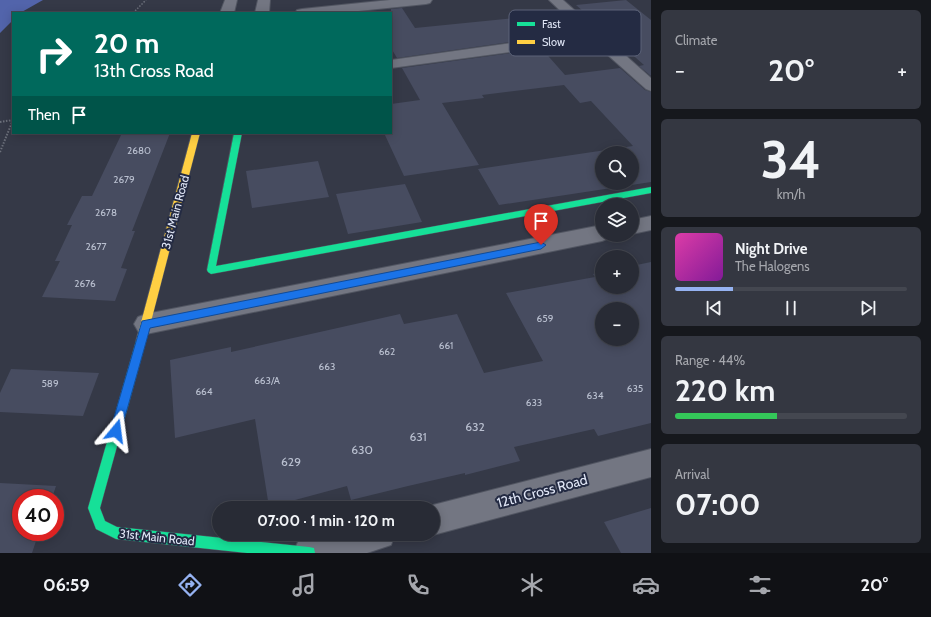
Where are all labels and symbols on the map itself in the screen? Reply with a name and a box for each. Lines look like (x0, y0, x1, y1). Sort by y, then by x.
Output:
legend (509, 10, 641, 56)
text: Fast (542, 17, 561, 31)
text: Slow (542, 35, 565, 49)
house number: 2680 (127, 144, 151, 157)
house number: 2679 (113, 173, 135, 186)
street label: 31st Main Road (158, 174, 192, 250)
pin (524, 204, 558, 245)
house number: 2678 (95, 206, 117, 219)
house number: 2677 (86, 240, 106, 253)
house number: 2676 (74, 277, 96, 290)
house number: 659 (537, 312, 554, 325)
house number: 661 (439, 339, 453, 352)
house number: 662 (379, 345, 395, 358)
house number: 663 (319, 360, 335, 373)
house number: 663/A (254, 374, 281, 387)
house number: 589 (41, 377, 59, 390)
house number: 635 (627, 382, 643, 395)
house number: 664 (195, 385, 213, 398)
house number: 634 (587, 389, 604, 402)
house number: 633 (526, 396, 542, 409)
position arrow (95, 410, 137, 452)
house number: 632 (465, 419, 485, 434)
house number: 631 (409, 429, 427, 444)
house number: 630 (351, 442, 373, 457)
house number: 629 (281, 454, 301, 469)
street label: 12th Cross Road (495, 470, 589, 512)
speed limit sign: 40 (12, 489, 64, 541)
street label: 31st Main Road (119, 526, 195, 548)

